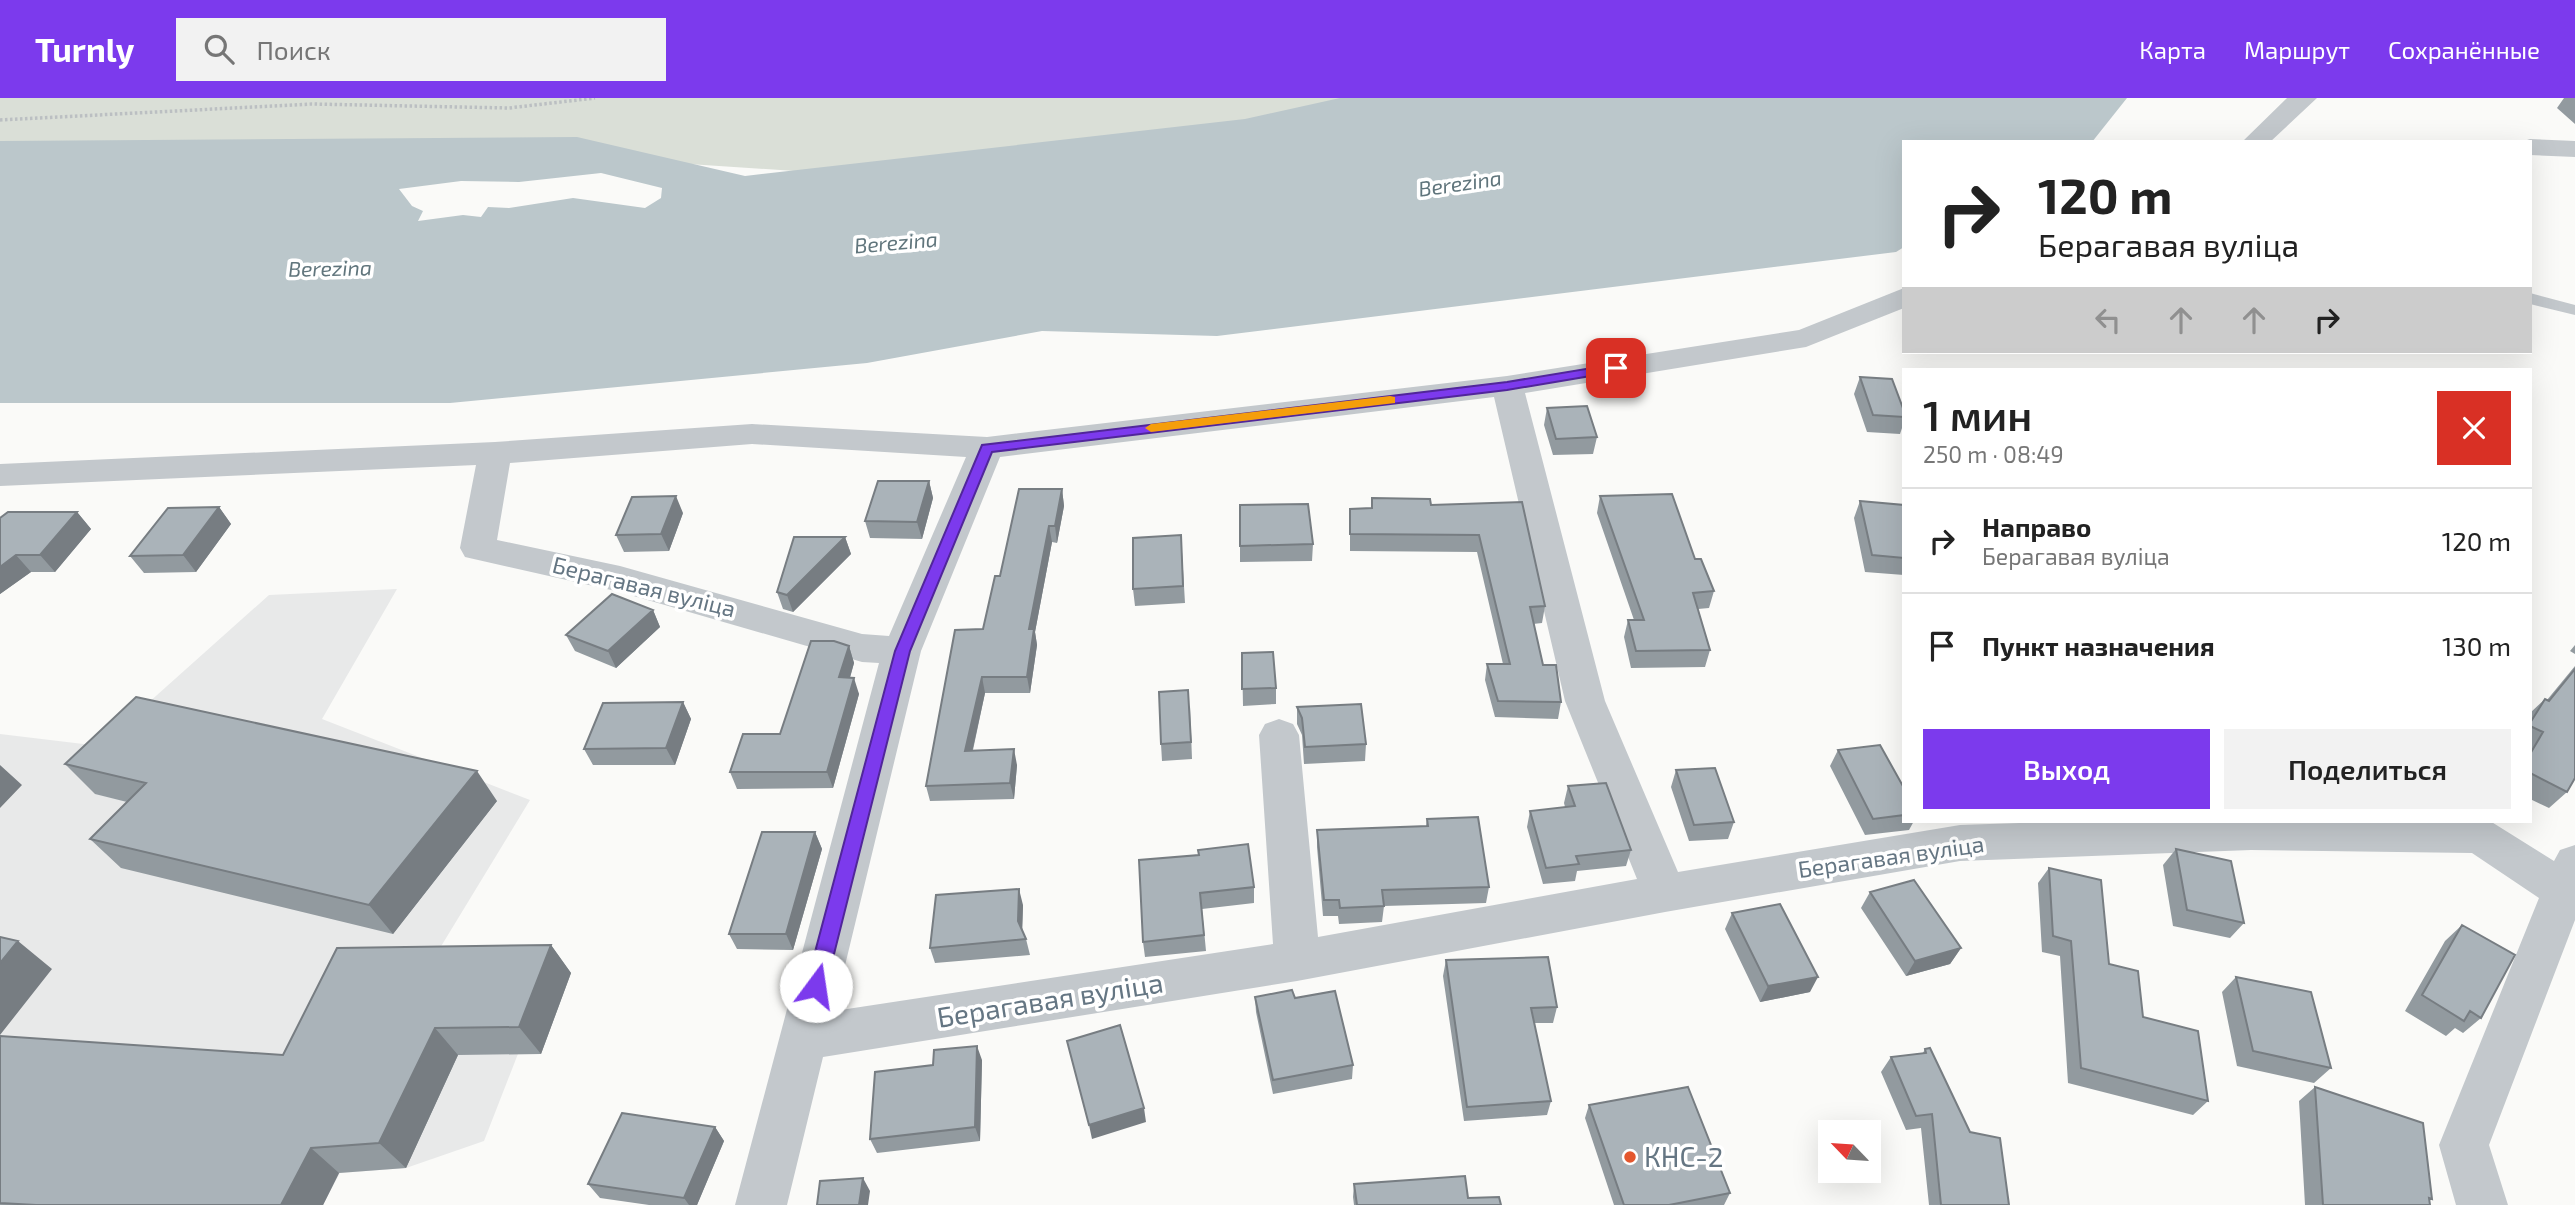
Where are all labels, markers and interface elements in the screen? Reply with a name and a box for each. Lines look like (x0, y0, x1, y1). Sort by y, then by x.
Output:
search box (176, 18, 666, 81)
text: Turnly (35, 29, 134, 69)
icon: search (200, 30, 238, 68)
text: Поиск (256, 34, 331, 65)
text: Карта (2139, 35, 2206, 64)
text: Маршрут (2244, 35, 2350, 64)
text: Сохранённые (2388, 35, 2540, 64)
water label: Berezina (1417, 164, 1503, 201)
text: 120 m (2038, 165, 2172, 224)
icon: right (1923, 168, 2014, 259)
water label: Berezina (853, 225, 939, 258)
text: Берагавая вуліца (2038, 225, 2299, 263)
water label: Berezina (288, 254, 372, 281)
icon: left (2089, 301, 2127, 339)
icon: ahead (2162, 301, 2200, 339)
icon: ahead (2235, 301, 2273, 339)
icon: right (2308, 301, 2346, 339)
pin (1586, 338, 1646, 398)
icon: arrive (1597, 349, 1635, 387)
text: 1 мин (1923, 389, 2032, 439)
button: close (2437, 391, 2511, 465)
text: 250 m · 08:49 (1923, 440, 2064, 468)
text: Направо (1982, 511, 2091, 542)
icon: right (1923, 522, 1961, 560)
text: 120 m (2442, 525, 2511, 556)
text: Берагавая вуліца (1982, 542, 2170, 570)
street label: Берагавая вуліца (550, 550, 739, 623)
icon: arrive (1923, 627, 1961, 665)
text: Пункт назначения (1982, 630, 2215, 661)
text: 130 m (2442, 630, 2511, 661)
button: Выход (1923, 729, 2210, 809)
button: Поделиться (2224, 729, 2511, 809)
street label: Берагавая вуліца (1796, 829, 1986, 884)
position arrow (779, 949, 853, 1023)
street label: Берагавая вуліца (934, 964, 1165, 1034)
north arrow (1818, 1120, 1881, 1183)
map controls (1818, 1120, 1881, 1183)
place label: КНС-2 (1644, 1139, 1724, 1173)
marker: КНС-2 (1622, 1149, 1638, 1165)

